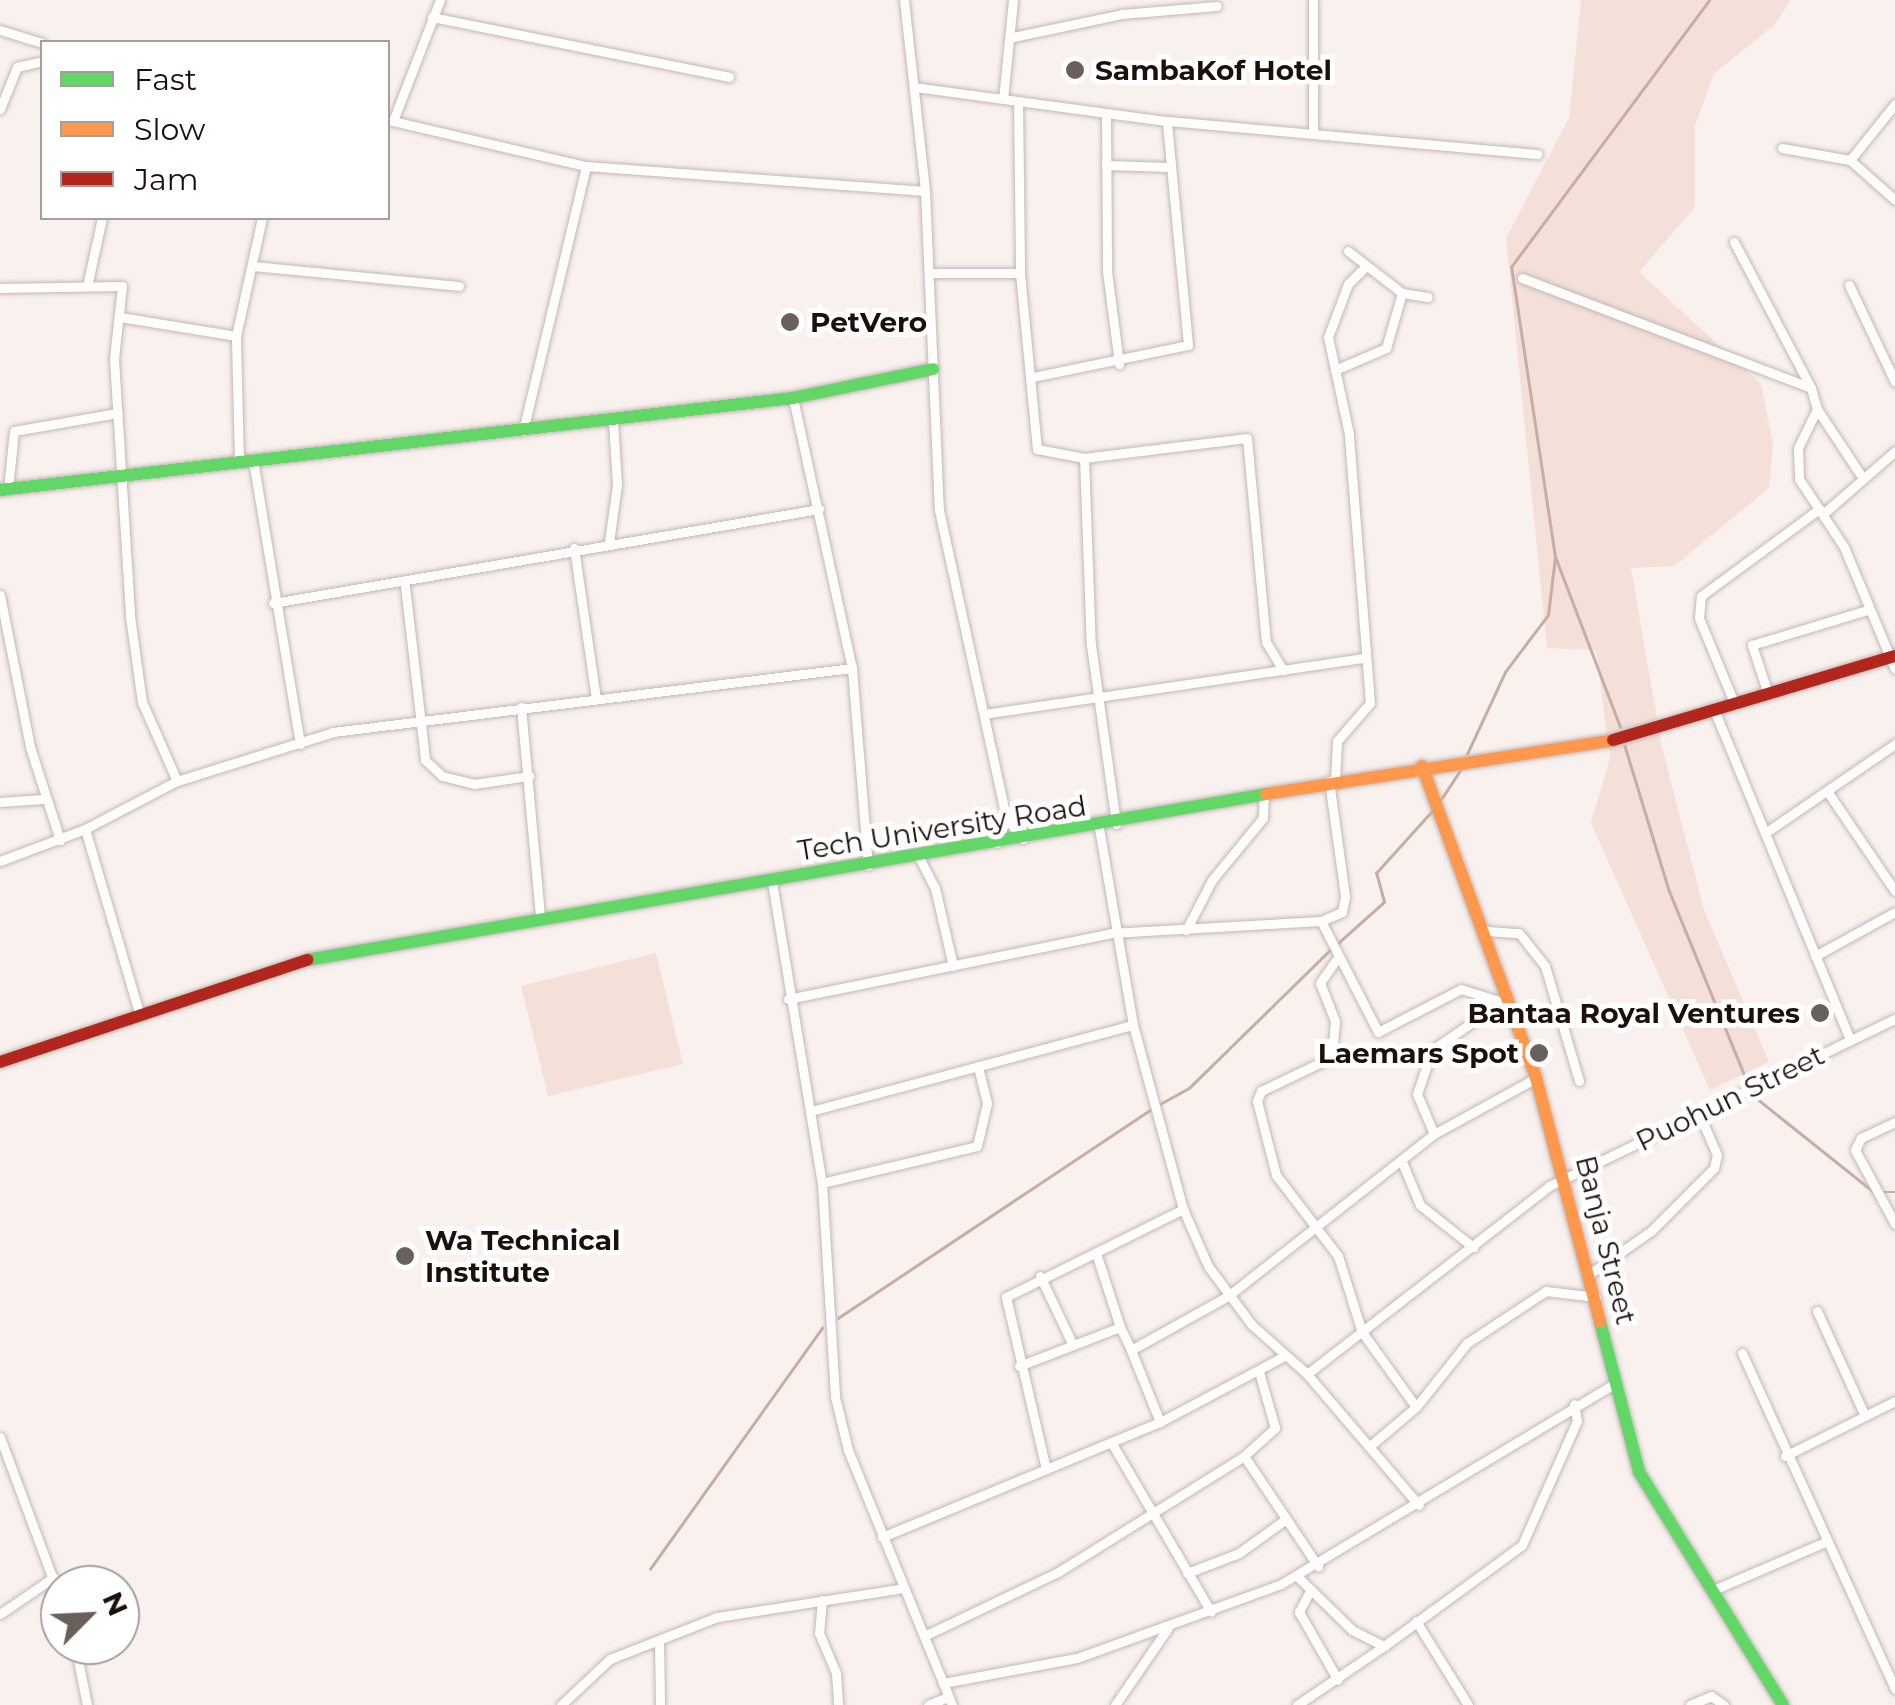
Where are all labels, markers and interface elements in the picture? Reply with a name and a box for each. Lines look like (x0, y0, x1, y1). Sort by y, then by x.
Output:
legend (40, 40, 390, 220)
place label: SambaKof Hotel (1095, 53, 1332, 87)
marker: SambaKof Hotel (1064, 59, 1086, 81)
text: Fast (134, 61, 197, 98)
text: Slow (134, 111, 205, 148)
text: Jam (134, 161, 199, 198)
place label: PetVero (810, 305, 927, 339)
marker: PetVero (779, 311, 801, 333)
street label: Tech University Road (795, 789, 1089, 867)
place label: Bantaa Royal Ventures (1467, 996, 1800, 1030)
marker: Bantaa Royal Ventures (1809, 1002, 1831, 1024)
place label: Laemars Spot (1318, 1036, 1519, 1070)
street label: Puohun Street (1630, 1038, 1830, 1158)
marker: Laemars Spot (1528, 1042, 1550, 1064)
street label: Banja Street (1569, 1152, 1643, 1328)
place label: Wa Technical Institute (425, 1223, 620, 1289)
marker: Wa Technical Institute (394, 1245, 416, 1267)
north arrow (40, 1565, 140, 1665)
text: N (95, 1586, 136, 1621)

